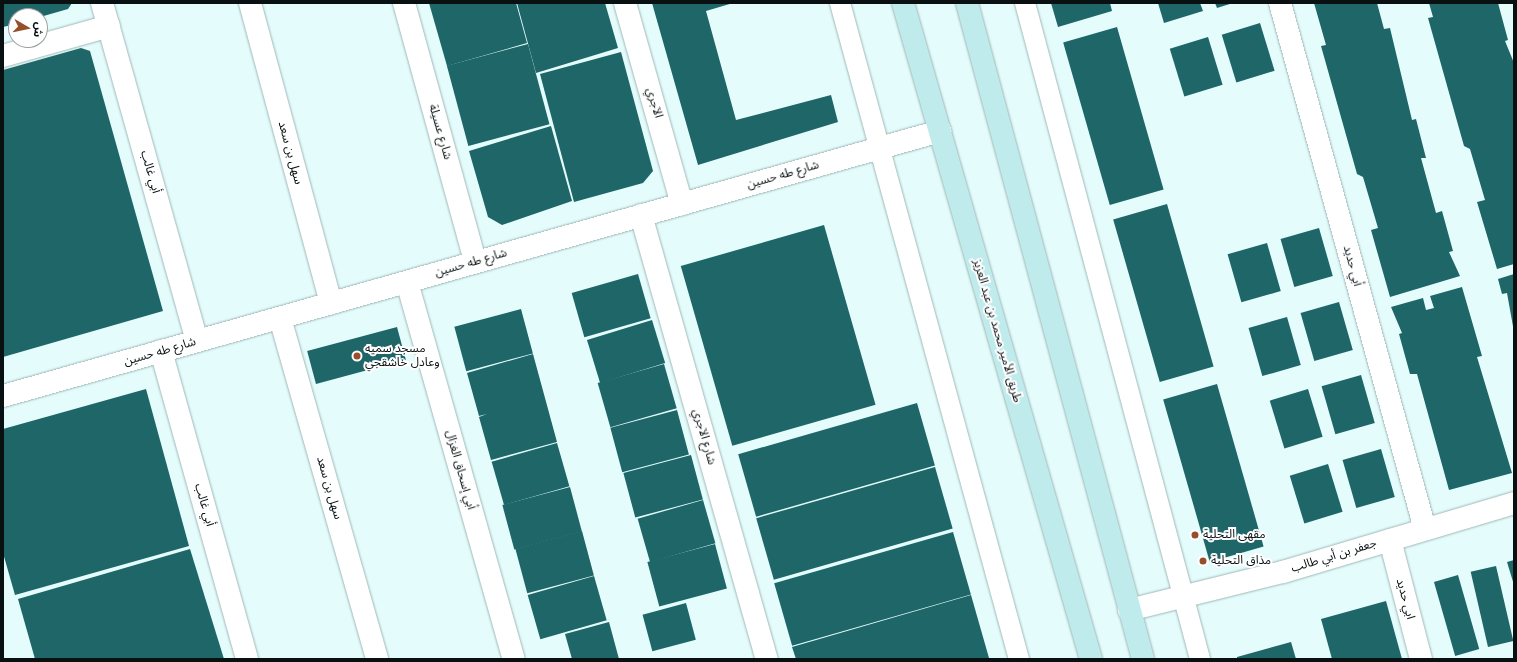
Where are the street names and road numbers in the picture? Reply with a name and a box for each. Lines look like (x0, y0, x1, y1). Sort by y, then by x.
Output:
street label: الآجري (643, 86, 665, 120)
street label: شارع عسيلة (425, 103, 455, 161)
street label: سهل بن سعد (275, 120, 305, 186)
street label: أبي غالب (137, 149, 163, 195)
street label: شارع طه حسين (745, 158, 821, 192)
street label: أبي حديد (1340, 244, 1364, 288)
street label: شارع طه حسين (433, 246, 509, 280)
street label: طريق الأمير محمد بن عبد العزيز (970, 258, 1024, 404)
street label: شارع طه حسين (122, 335, 198, 369)
street label: شارع الآجري (689, 407, 719, 467)
street label: أبي إسحاق الغزال (442, 429, 478, 511)
street label: سهل بن سعد (313, 455, 345, 521)
street label: أبي غالب (191, 482, 217, 528)
street label: جعفر بن أبي طالب (1289, 536, 1379, 576)
street label: ابي حديد (1393, 577, 1417, 621)

